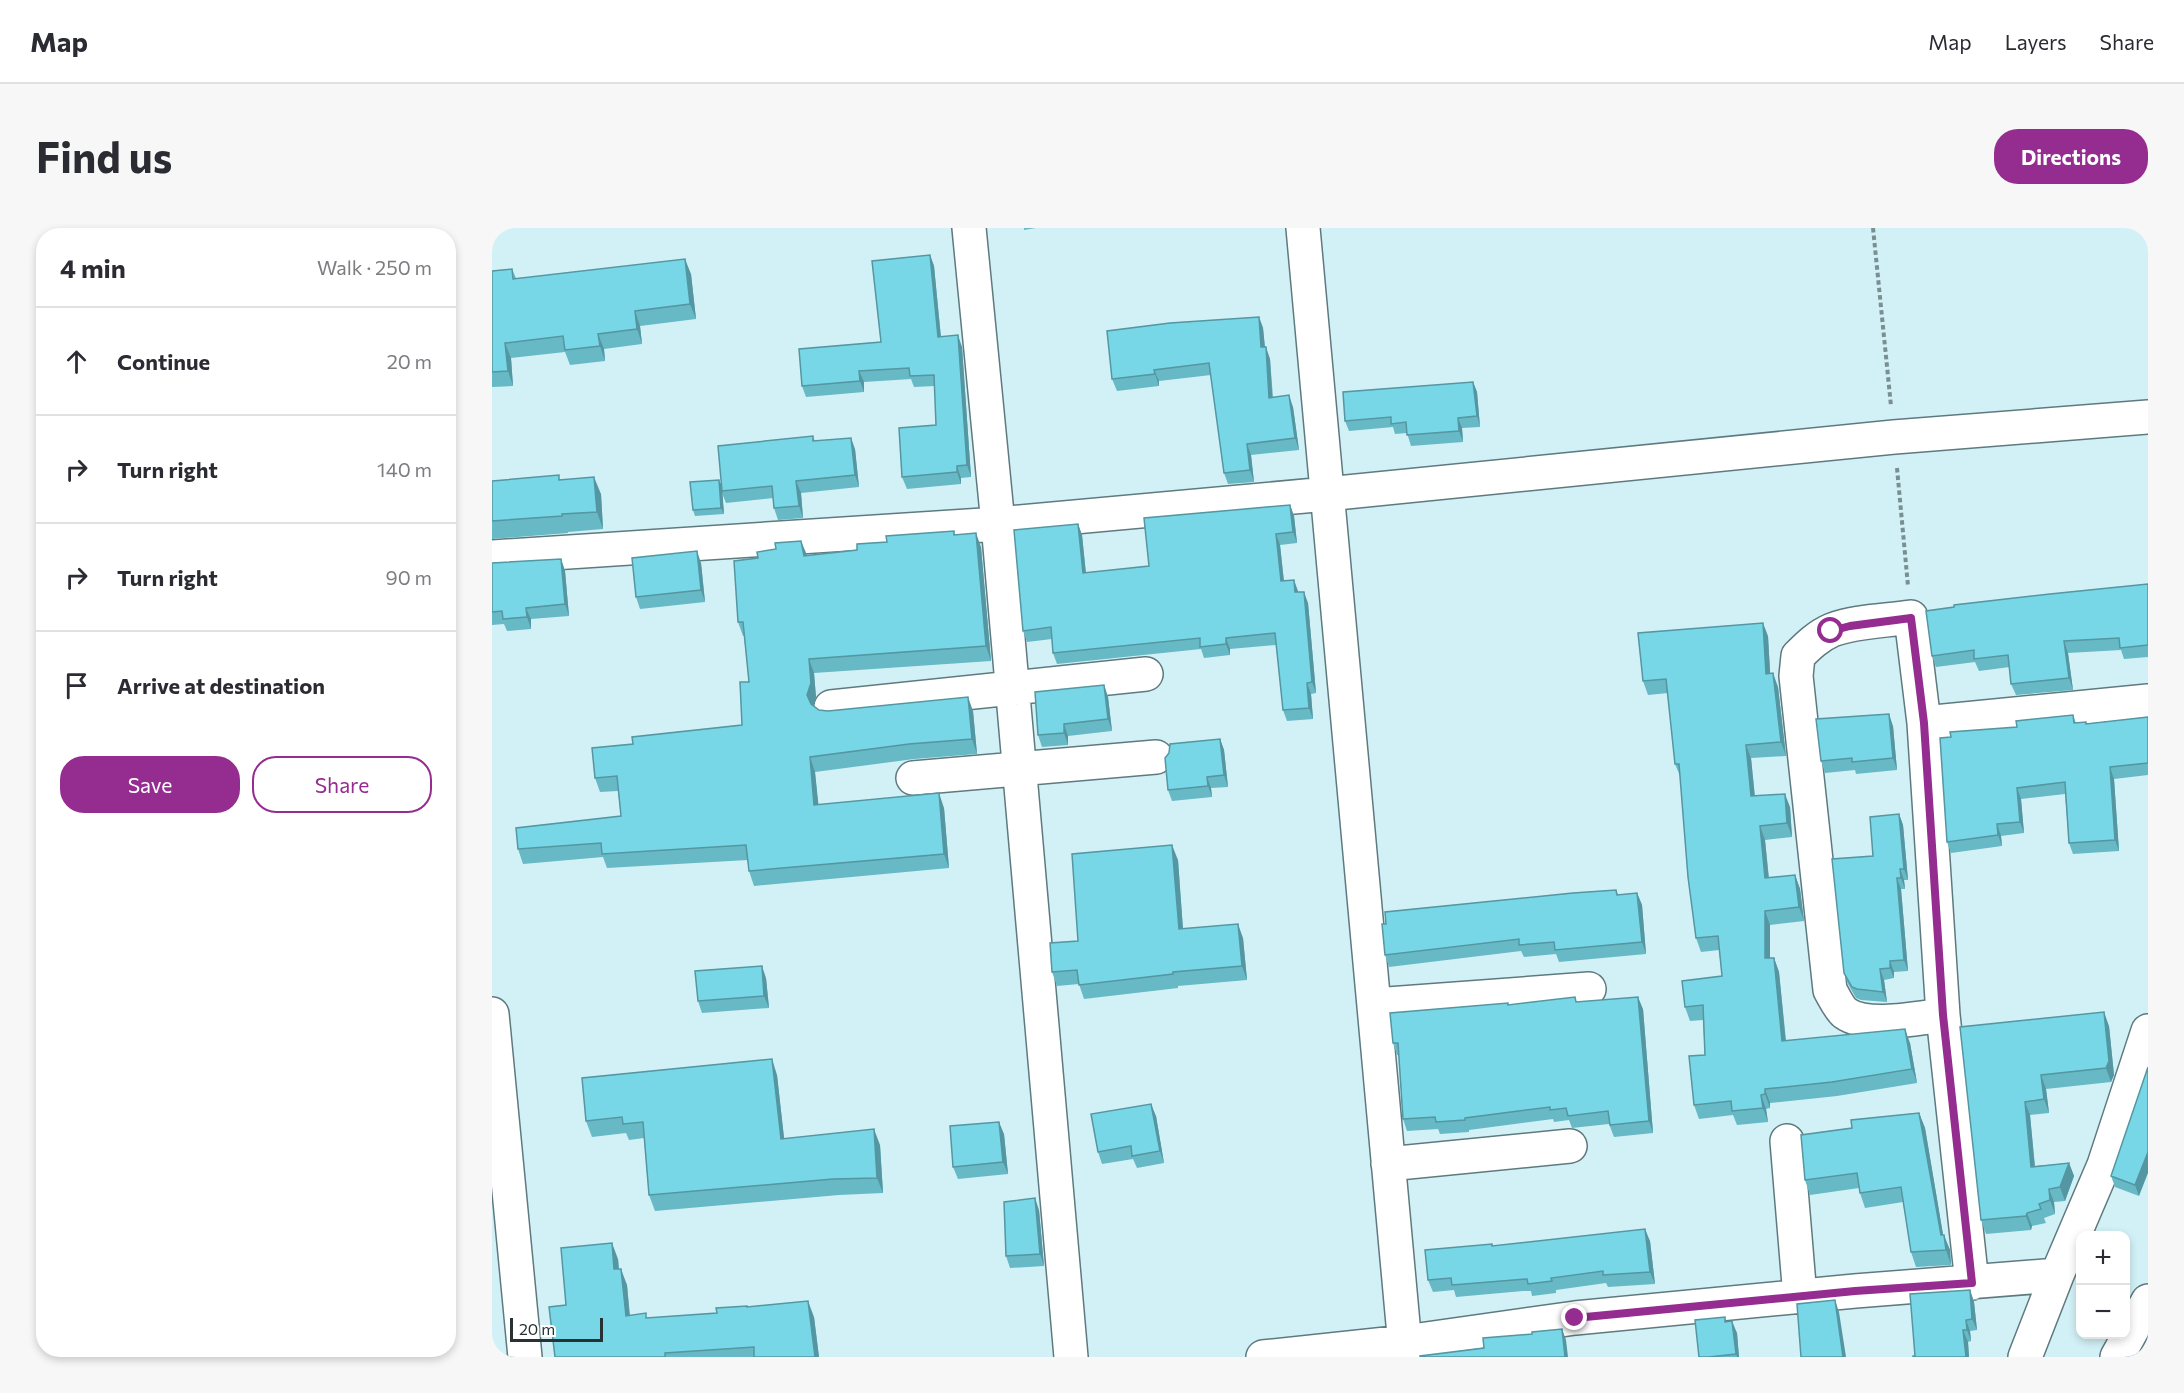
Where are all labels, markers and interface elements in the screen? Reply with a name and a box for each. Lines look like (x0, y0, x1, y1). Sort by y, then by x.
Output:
text: Map (30, 24, 88, 58)
text: Map (1928, 29, 1972, 54)
text: Layers (2005, 29, 2067, 54)
text: Share (2100, 29, 2154, 54)
button: Directions (1994, 129, 2148, 184)
text: Find us (36, 130, 172, 182)
text: 4 min (60, 252, 126, 283)
text: Walk · 250 m (317, 255, 432, 279)
icon: ahead (60, 345, 93, 378)
text: Continue (117, 348, 210, 375)
text: 20 m (387, 349, 432, 373)
icon: right (60, 453, 93, 486)
text: Turn right (117, 456, 218, 483)
text: 140 m (377, 457, 432, 481)
icon: right (60, 561, 93, 594)
text: Turn right (117, 564, 218, 591)
text: 90 m (386, 565, 432, 589)
route start (1817, 617, 1843, 643)
icon: arrive (60, 669, 93, 702)
text: Arrive at destination (117, 672, 325, 699)
button: Save (60, 756, 240, 813)
button: Share (252, 756, 432, 813)
map controls (2076, 1231, 2130, 1339)
button: + (2076, 1231, 2130, 1285)
button: − (2076, 1285, 2130, 1339)
route end (1561, 1304, 1587, 1330)
scale bar (510, 1315, 603, 1342)
text: 20 m (519, 1319, 555, 1338)

